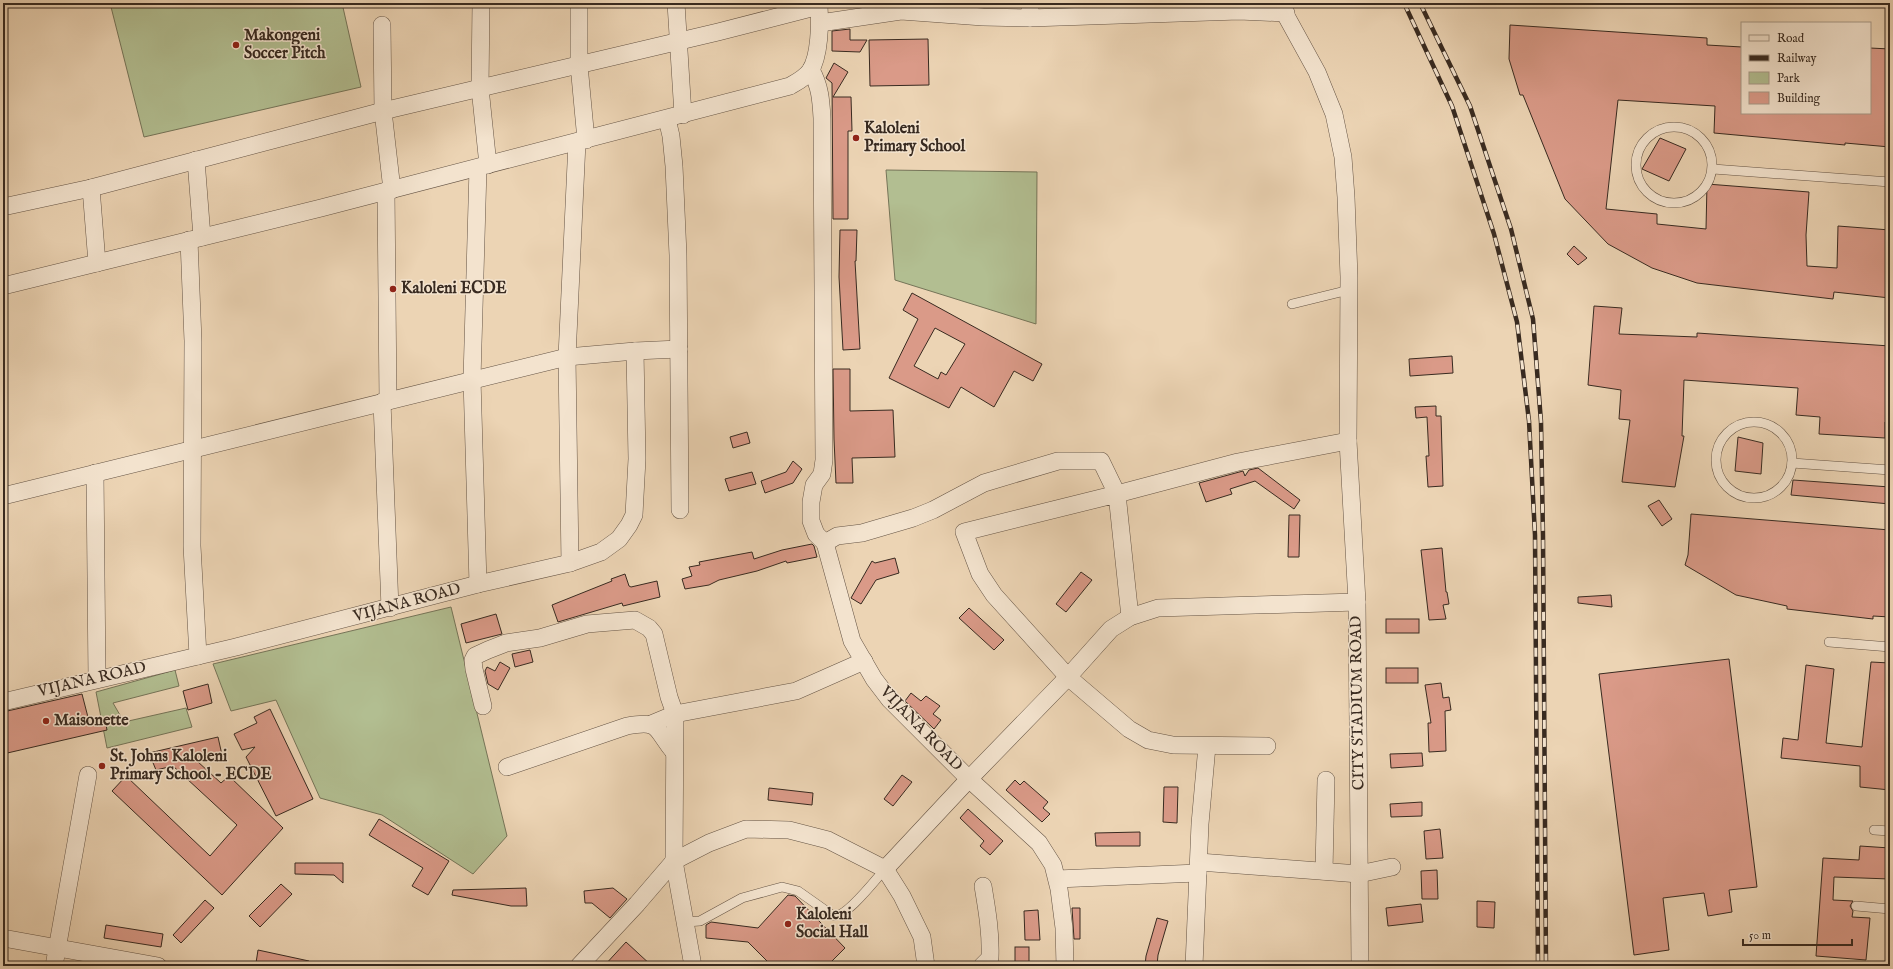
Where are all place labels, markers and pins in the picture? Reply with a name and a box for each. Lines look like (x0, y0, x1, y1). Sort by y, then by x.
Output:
place label: Makongeni Soccer Pitch (244, 26, 326, 64)
marker: Makongeni Soccer Pitch (231, 40, 241, 50)
place label: Kaloleni Primary School (864, 119, 966, 157)
marker: Kaloleni Primary School (851, 133, 861, 143)
place label: Kaloleni ECDE (401, 279, 507, 299)
marker: Kaloleni ECDE (388, 284, 398, 294)
place label: Maisonette (54, 711, 129, 731)
marker: Maisonette (41, 716, 51, 726)
place label: St. Johns Kaloleni Primary School - ECDE (110, 747, 272, 785)
marker: St. Johns Kaloleni Primary School - ECDE (97, 761, 107, 771)
place label: Kaloleni Social Hall (796, 905, 869, 943)
marker: Kaloleni Social Hall (783, 919, 793, 929)

